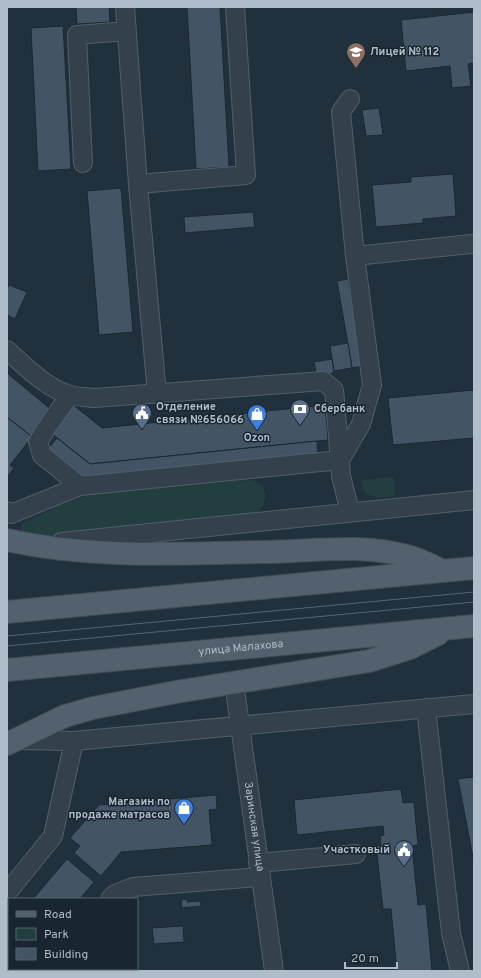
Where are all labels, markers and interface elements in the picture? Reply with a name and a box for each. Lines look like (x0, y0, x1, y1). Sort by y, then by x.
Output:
school or university icon: Лицей № 112 (345, 41, 367, 69)
place label: Лицей № 112 (370, 45, 439, 59)
bank icon: Сбербанк (289, 398, 311, 426)
place label: Отделение связи №656066 (156, 400, 244, 427)
public building icon: Отделение связи №656066 (131, 402, 153, 430)
place label: Сбербанк (314, 402, 366, 416)
shop icon: Ozon (246, 403, 268, 431)
place label: Ozon (244, 431, 270, 445)
street label: улица Малахова (198, 637, 284, 659)
street label: Заринская улица (241, 781, 267, 873)
place label: Магазин по продаже матрасов (69, 795, 170, 822)
shop icon: Магазин по продаже матрасов (173, 797, 195, 825)
public building icon: Участковый (393, 839, 415, 867)
place label: Участковый (323, 843, 390, 857)
legend (8, 898, 138, 970)
text: Road (44, 907, 72, 923)
text: Park (44, 927, 69, 943)
scale bar (345, 944, 397, 970)
text: Building (44, 947, 88, 963)
text: 20 m (351, 951, 379, 967)

